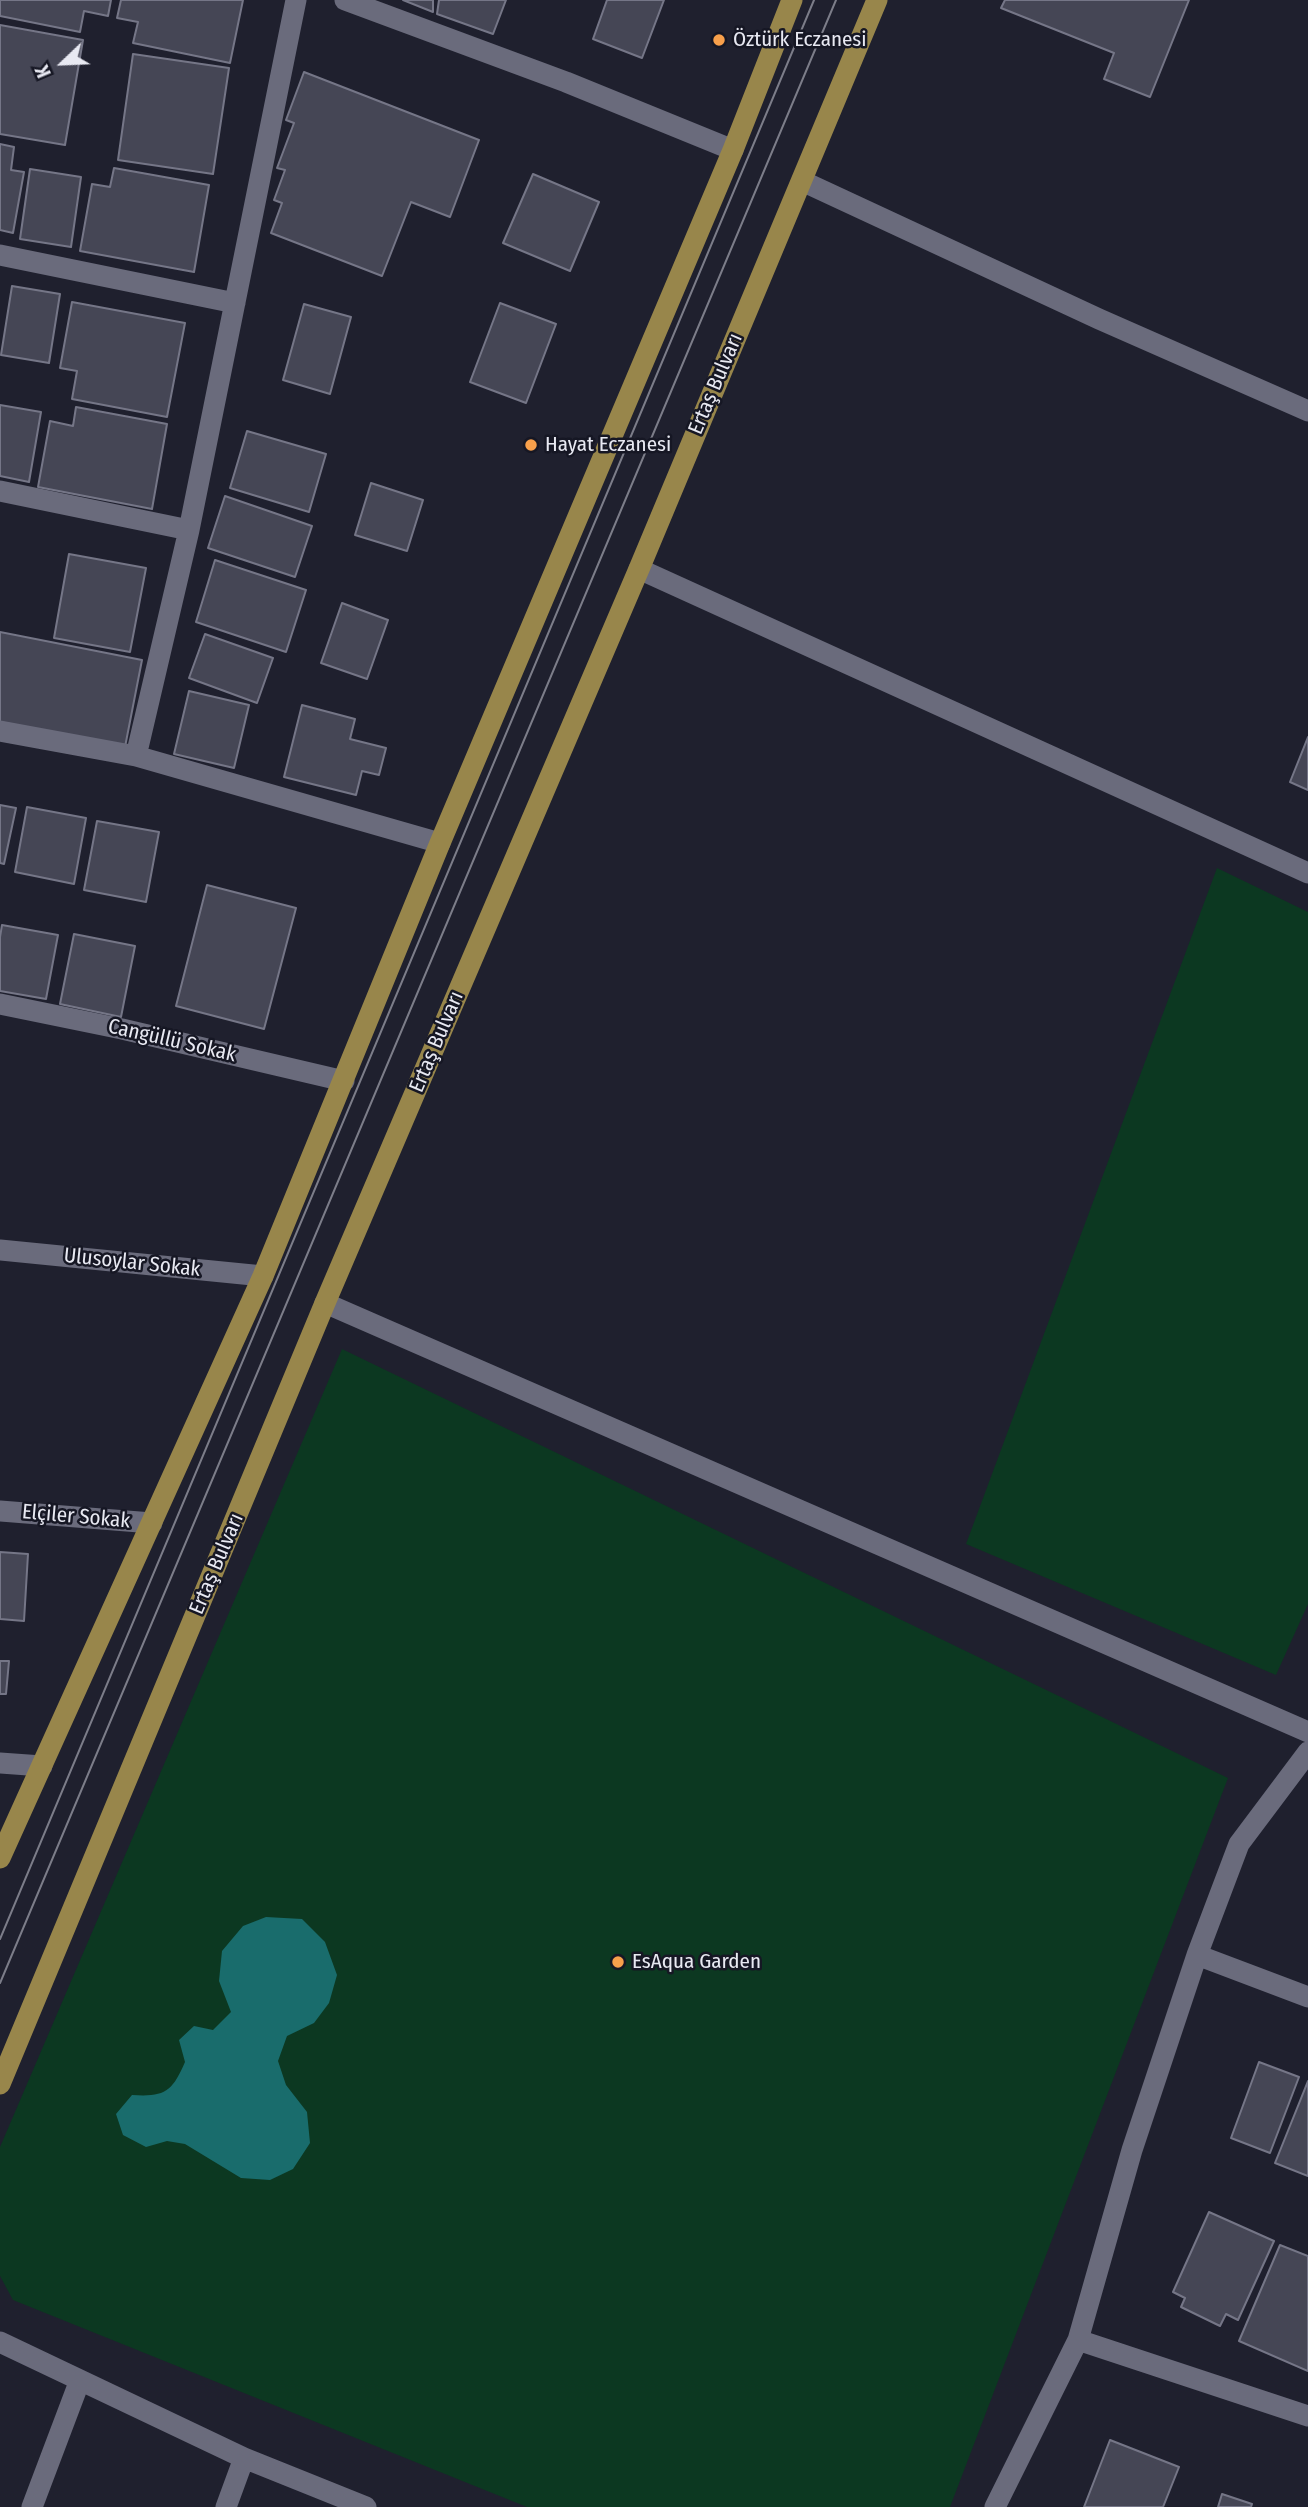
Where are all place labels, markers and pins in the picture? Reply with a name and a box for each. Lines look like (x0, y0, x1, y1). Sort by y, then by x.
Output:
place label: Öztürk Eczanesi (733, 27, 867, 53)
marker: Öztürk Eczanesi (711, 32, 727, 48)
place label: Hayat Eczanesi (545, 432, 671, 458)
marker: Hayat Eczanesi (523, 437, 539, 453)
place label: EsAqua Garden (632, 1949, 761, 1975)
marker: EsAqua Garden (610, 1954, 626, 1970)

